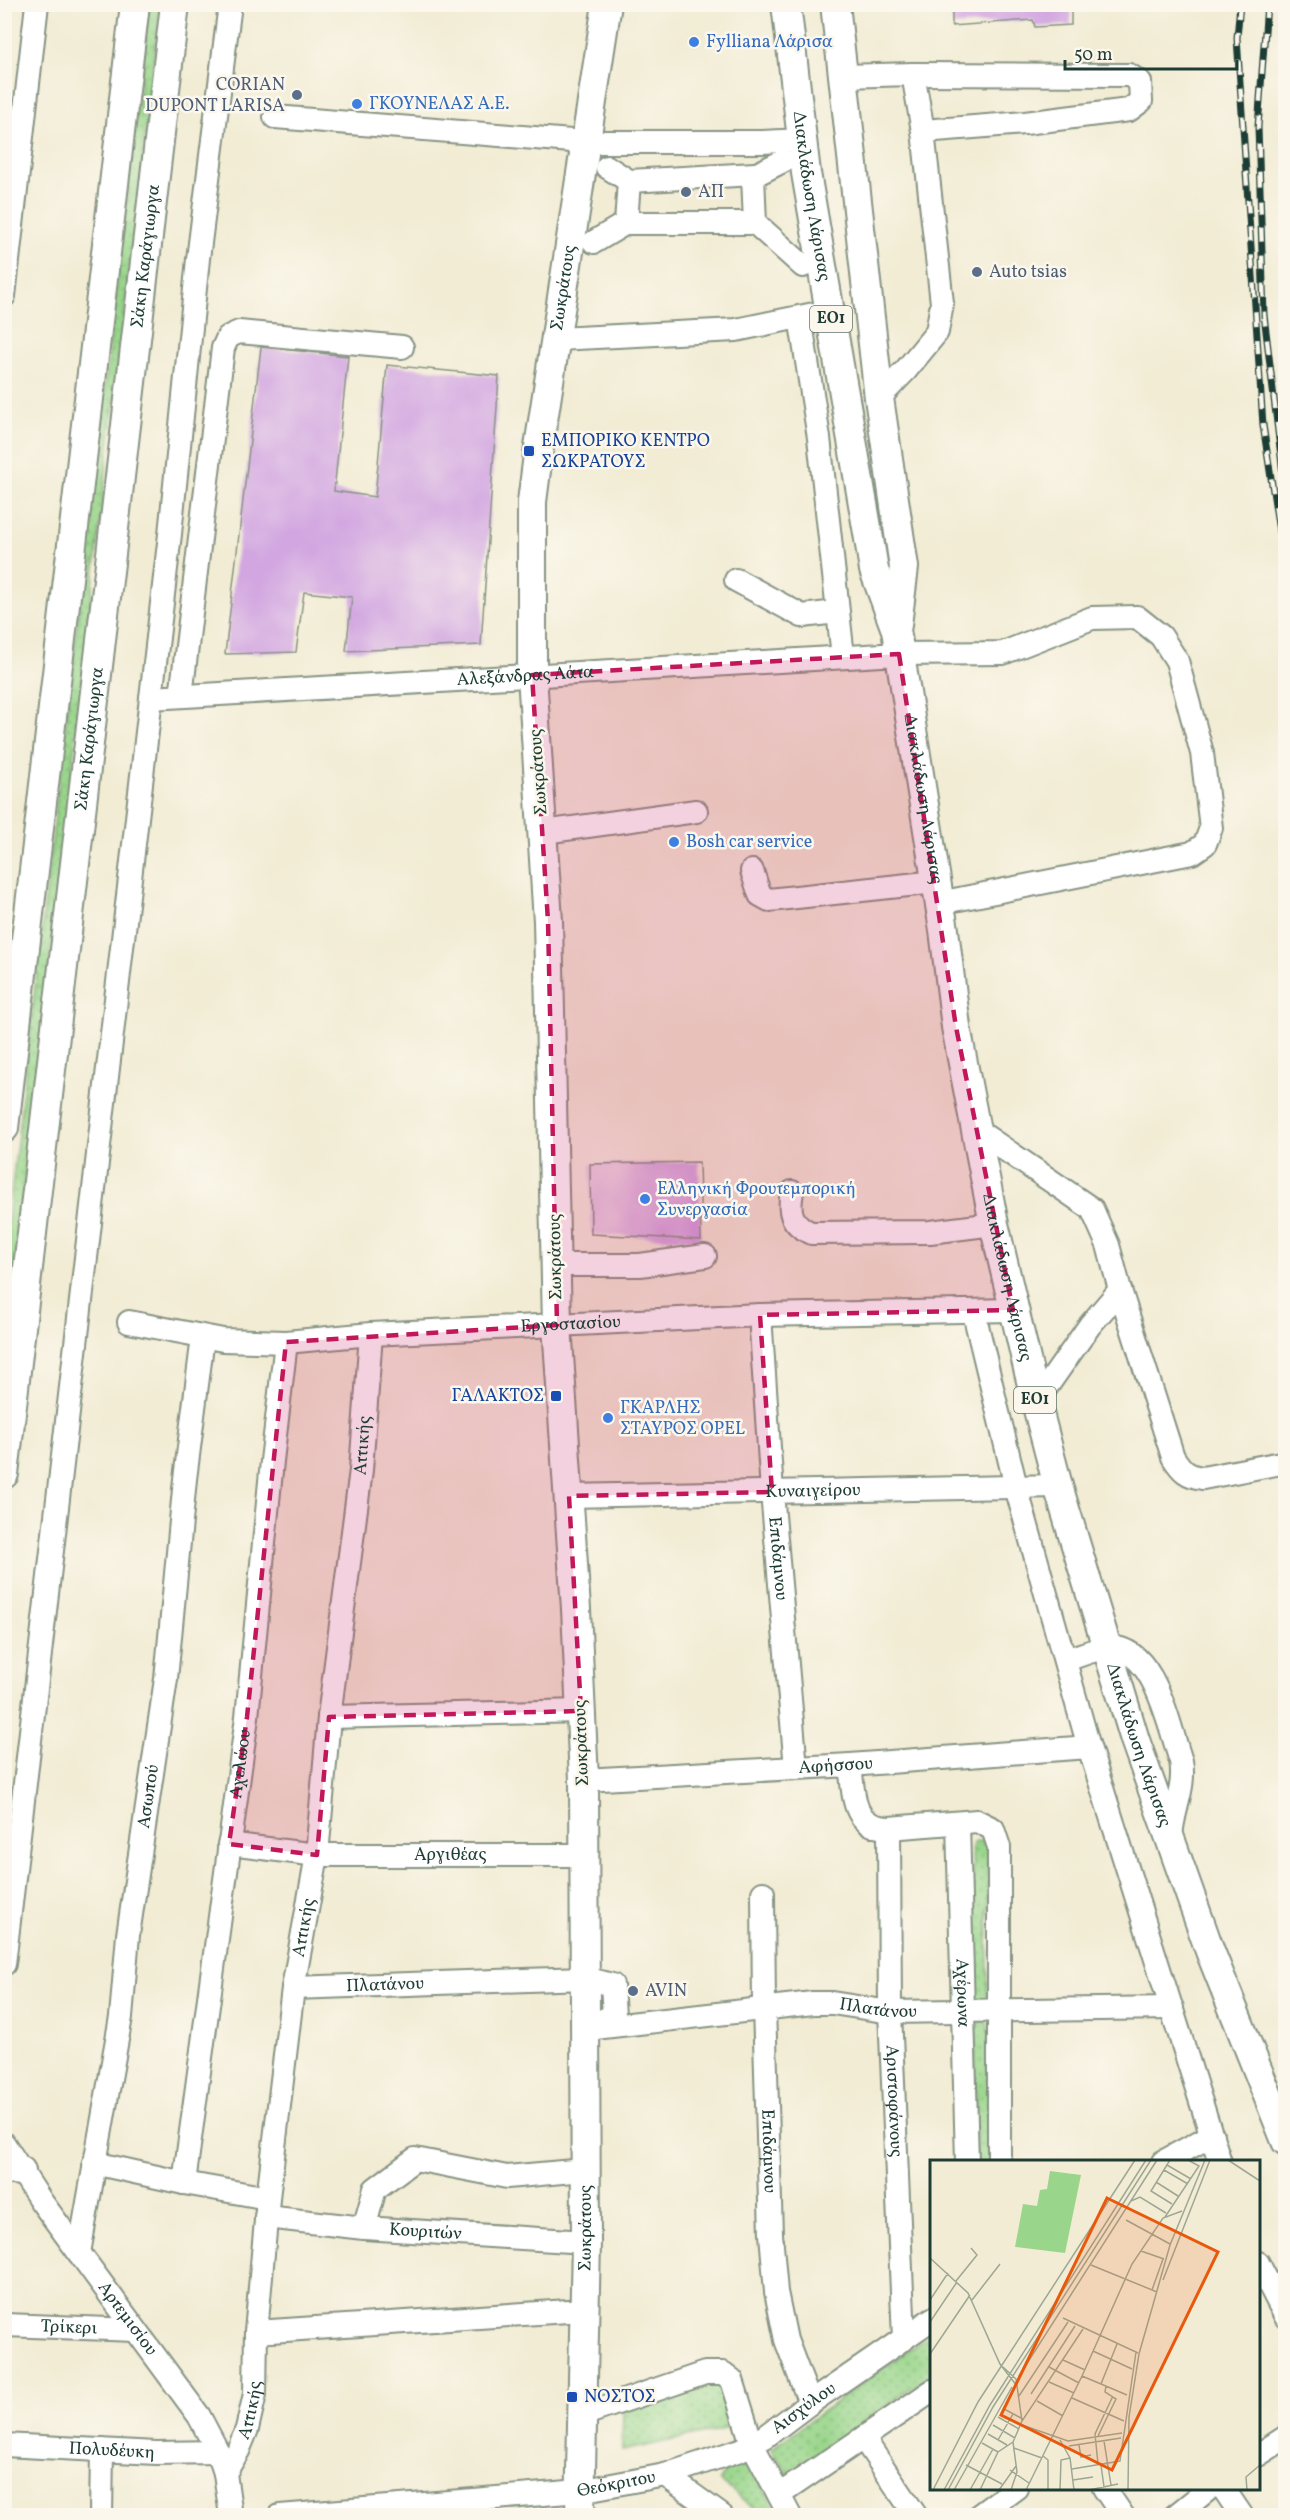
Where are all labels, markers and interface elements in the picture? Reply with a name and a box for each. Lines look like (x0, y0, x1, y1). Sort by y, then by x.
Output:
place label: Fylliana Λάρισα (706, 30, 833, 55)
scale bar (1065, 33, 1238, 71)
marker: Fylliana Λάρισα (687, 35, 701, 49)
text: 50 m (1074, 43, 1113, 68)
place label: CORIAN DUPONT LARISA (145, 73, 285, 119)
marker: CORIAN DUPONT LARISA (290, 88, 304, 102)
place label: ΓΚΟΥΝΕΛΑΣ Α.Ε. (369, 92, 509, 117)
marker: ΓΚΟΥΝΕΛΑΣ Α.Ε. (350, 97, 364, 111)
street label: Διακλάδωση Λάρισας (786, 110, 837, 283)
place label: ΑΠ (698, 180, 724, 205)
street label: Σάκη Καράγιωργα (125, 183, 166, 329)
marker: ΑΠ (679, 185, 693, 199)
street label: Σωκράτους (545, 243, 582, 332)
place label: Auto tsias (989, 260, 1067, 285)
marker: Auto tsias (970, 265, 984, 279)
road number: ΕΟ1 (810, 306, 852, 332)
place label: ΕΜΠΟΡΙΚΟ ΚΕΝΤΡΟ ΣΩΚΡΑΤΟΥΣ (541, 429, 710, 475)
marker: ΕΜΠΟΡΙΚΟ ΚΕΝΤΡΟ ΣΩΚΡΑΤΟΥΣ (522, 444, 536, 458)
street label: Αλεξάνδρας Λάτα (456, 659, 595, 692)
street label: Σάκη Καράγιωργα (69, 666, 110, 812)
street label: Διακλάδωση Λάρισας (897, 712, 949, 886)
street label: Σωκράτους (524, 728, 554, 816)
place label: Bosh car service (686, 830, 812, 855)
marker: Bosh car service (667, 835, 681, 849)
place label: Ελληνική Φρουτεμπορική Συνεργασία (657, 1177, 856, 1223)
street label: Διακλάδωση Λάρισας (976, 1191, 1038, 1364)
marker: Ελληνική Φρουτεμπορική Συνεργασία (638, 1192, 652, 1206)
street label: Σωκράτους (543, 1214, 569, 1300)
street label: Εργοστασίου (520, 1309, 621, 1339)
place label: ΓΑΛΑΚΤΟΣ (452, 1384, 544, 1409)
road number: ΕΟ1 (1014, 1387, 1056, 1413)
marker: ΓΑΛΑΚΤΟΣ (549, 1389, 563, 1403)
place label: ΓΚΑΡΛΗΣ ΣΤΑΥΡΟΣ OPEL (620, 1396, 745, 1442)
marker: ΓΚΑΡΛΗΣ ΣΤΑΥΡΟΣ OPEL (601, 1411, 615, 1425)
street label: Αττικής (348, 1415, 377, 1476)
street label: Κυναιγείρου (765, 1478, 861, 1504)
street label: Επιδάμνου (762, 1515, 794, 1601)
street label: Διακλάδωση Λάρισας (1100, 1660, 1177, 1831)
street label: Σωκράτους (568, 1699, 596, 1787)
street label: Αχελώου (224, 1728, 258, 1800)
street label: Αφήσσου (798, 1751, 874, 1780)
street label: Ασωπού (131, 1763, 166, 1830)
street label: Αργιθέας (414, 1843, 487, 1868)
street label: Αττικής (286, 1896, 321, 1959)
street label: Αχέρωνα (949, 1958, 976, 2028)
street label: Πλατάνου (346, 1971, 424, 1999)
place label: AVIN (645, 1979, 687, 2004)
marker: AVIN (626, 1984, 640, 1998)
street label: Πλατάνου (838, 1992, 917, 2024)
street label: Αριστοφάνους (879, 2044, 909, 2158)
street label: Επιδάμνου (755, 2109, 782, 2193)
inset map (930, 2160, 1260, 2490)
street label: Σωκράτους (573, 2185, 599, 2272)
street label: Κουριτών (388, 2217, 463, 2247)
street label: Αρτεμισίου (92, 2276, 163, 2361)
street label: Τρίκερι (40, 2314, 98, 2341)
street label: Αισχύλου (766, 2376, 841, 2440)
street label: Αττικής (231, 2381, 268, 2443)
place label: ΝΟΣΤΟΣ (584, 2385, 656, 2410)
marker: ΝΟΣΤΟΣ (565, 2390, 579, 2404)
street label: Πολυδέυκη (68, 2436, 156, 2465)
street label: Θεόκριτου (575, 2465, 658, 2504)

